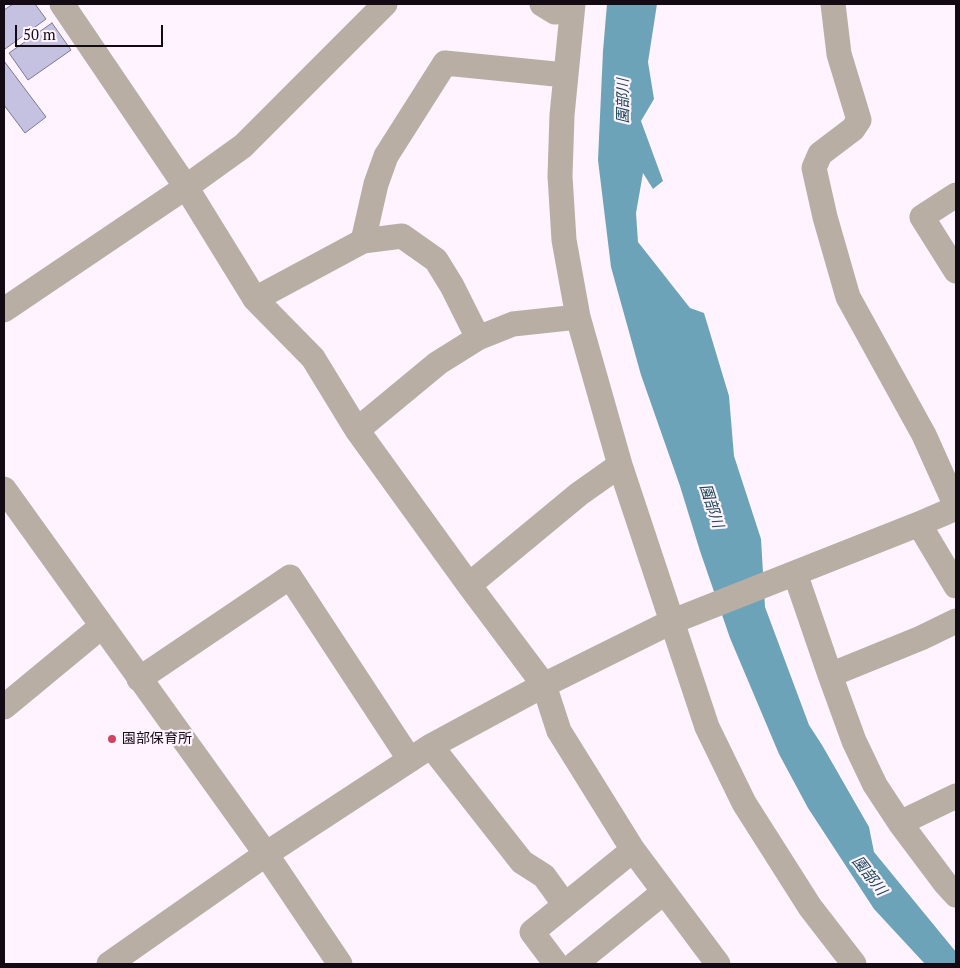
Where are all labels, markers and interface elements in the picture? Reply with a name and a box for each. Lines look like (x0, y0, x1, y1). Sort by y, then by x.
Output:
scale bar (18, 15, 165, 47)
text: 50 m (23, 24, 56, 44)
water label: 園部川 (615, 79, 633, 123)
water label: 園部川 (695, 482, 727, 530)
place label: 園部保育所 (122, 731, 192, 747)
marker: 園部保育所 (106, 733, 118, 745)
water label: 園部川 (848, 853, 890, 899)

